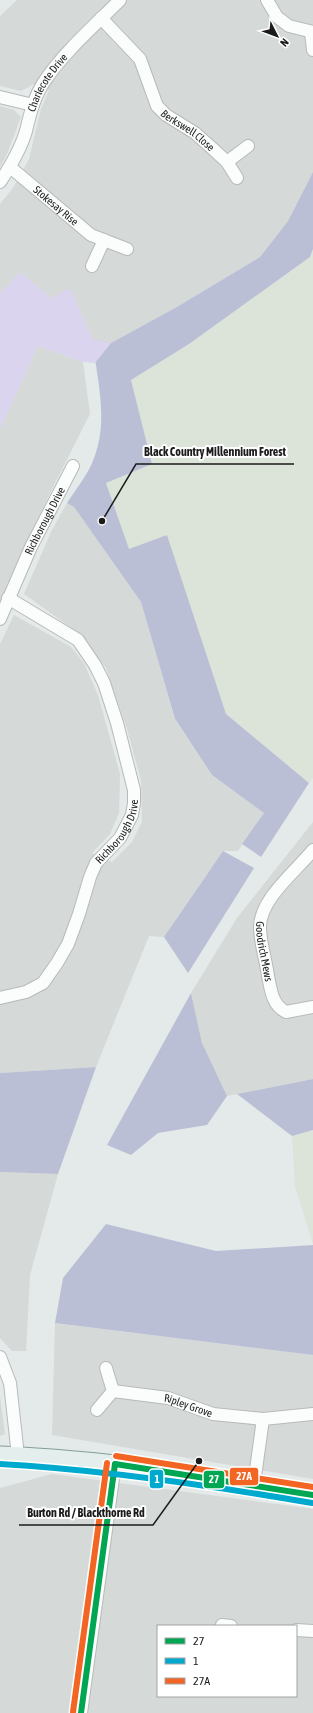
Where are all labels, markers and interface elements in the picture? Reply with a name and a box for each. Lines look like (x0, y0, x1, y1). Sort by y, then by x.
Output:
north arrow (257, 16, 297, 56)
text: N (278, 36, 291, 49)
street label: Charlecote Drive (25, 51, 70, 113)
street label: Berkswell Close (158, 107, 217, 153)
street label: Stokesay Rise (31, 183, 81, 228)
callout: Black Country Millennium Forest (136, 440, 294, 464)
text: Black Country Millennium Forest (144, 445, 287, 459)
street label: Richborough Drive (22, 485, 67, 556)
street label: Richborough Drive (93, 800, 140, 866)
street label: Goodrich Mews (254, 921, 275, 983)
street label: Ripley Grove (164, 1392, 214, 1419)
line badge: 27A (229, 1467, 259, 1486)
line badge: 1 (149, 1469, 164, 1489)
line badge: 27 (203, 1470, 225, 1489)
text: 27A (236, 1470, 252, 1482)
text: 1 (154, 1473, 160, 1485)
text: 27 (209, 1473, 219, 1485)
callout: Burton Rd / Blackthorne Rd (19, 1501, 153, 1525)
text: Burton Rd / Blackthorne Rd (27, 1506, 145, 1520)
legend (157, 1625, 297, 1697)
text: 27 (193, 1634, 205, 1648)
text: 1 (193, 1654, 199, 1668)
text: 27A (193, 1674, 210, 1688)

